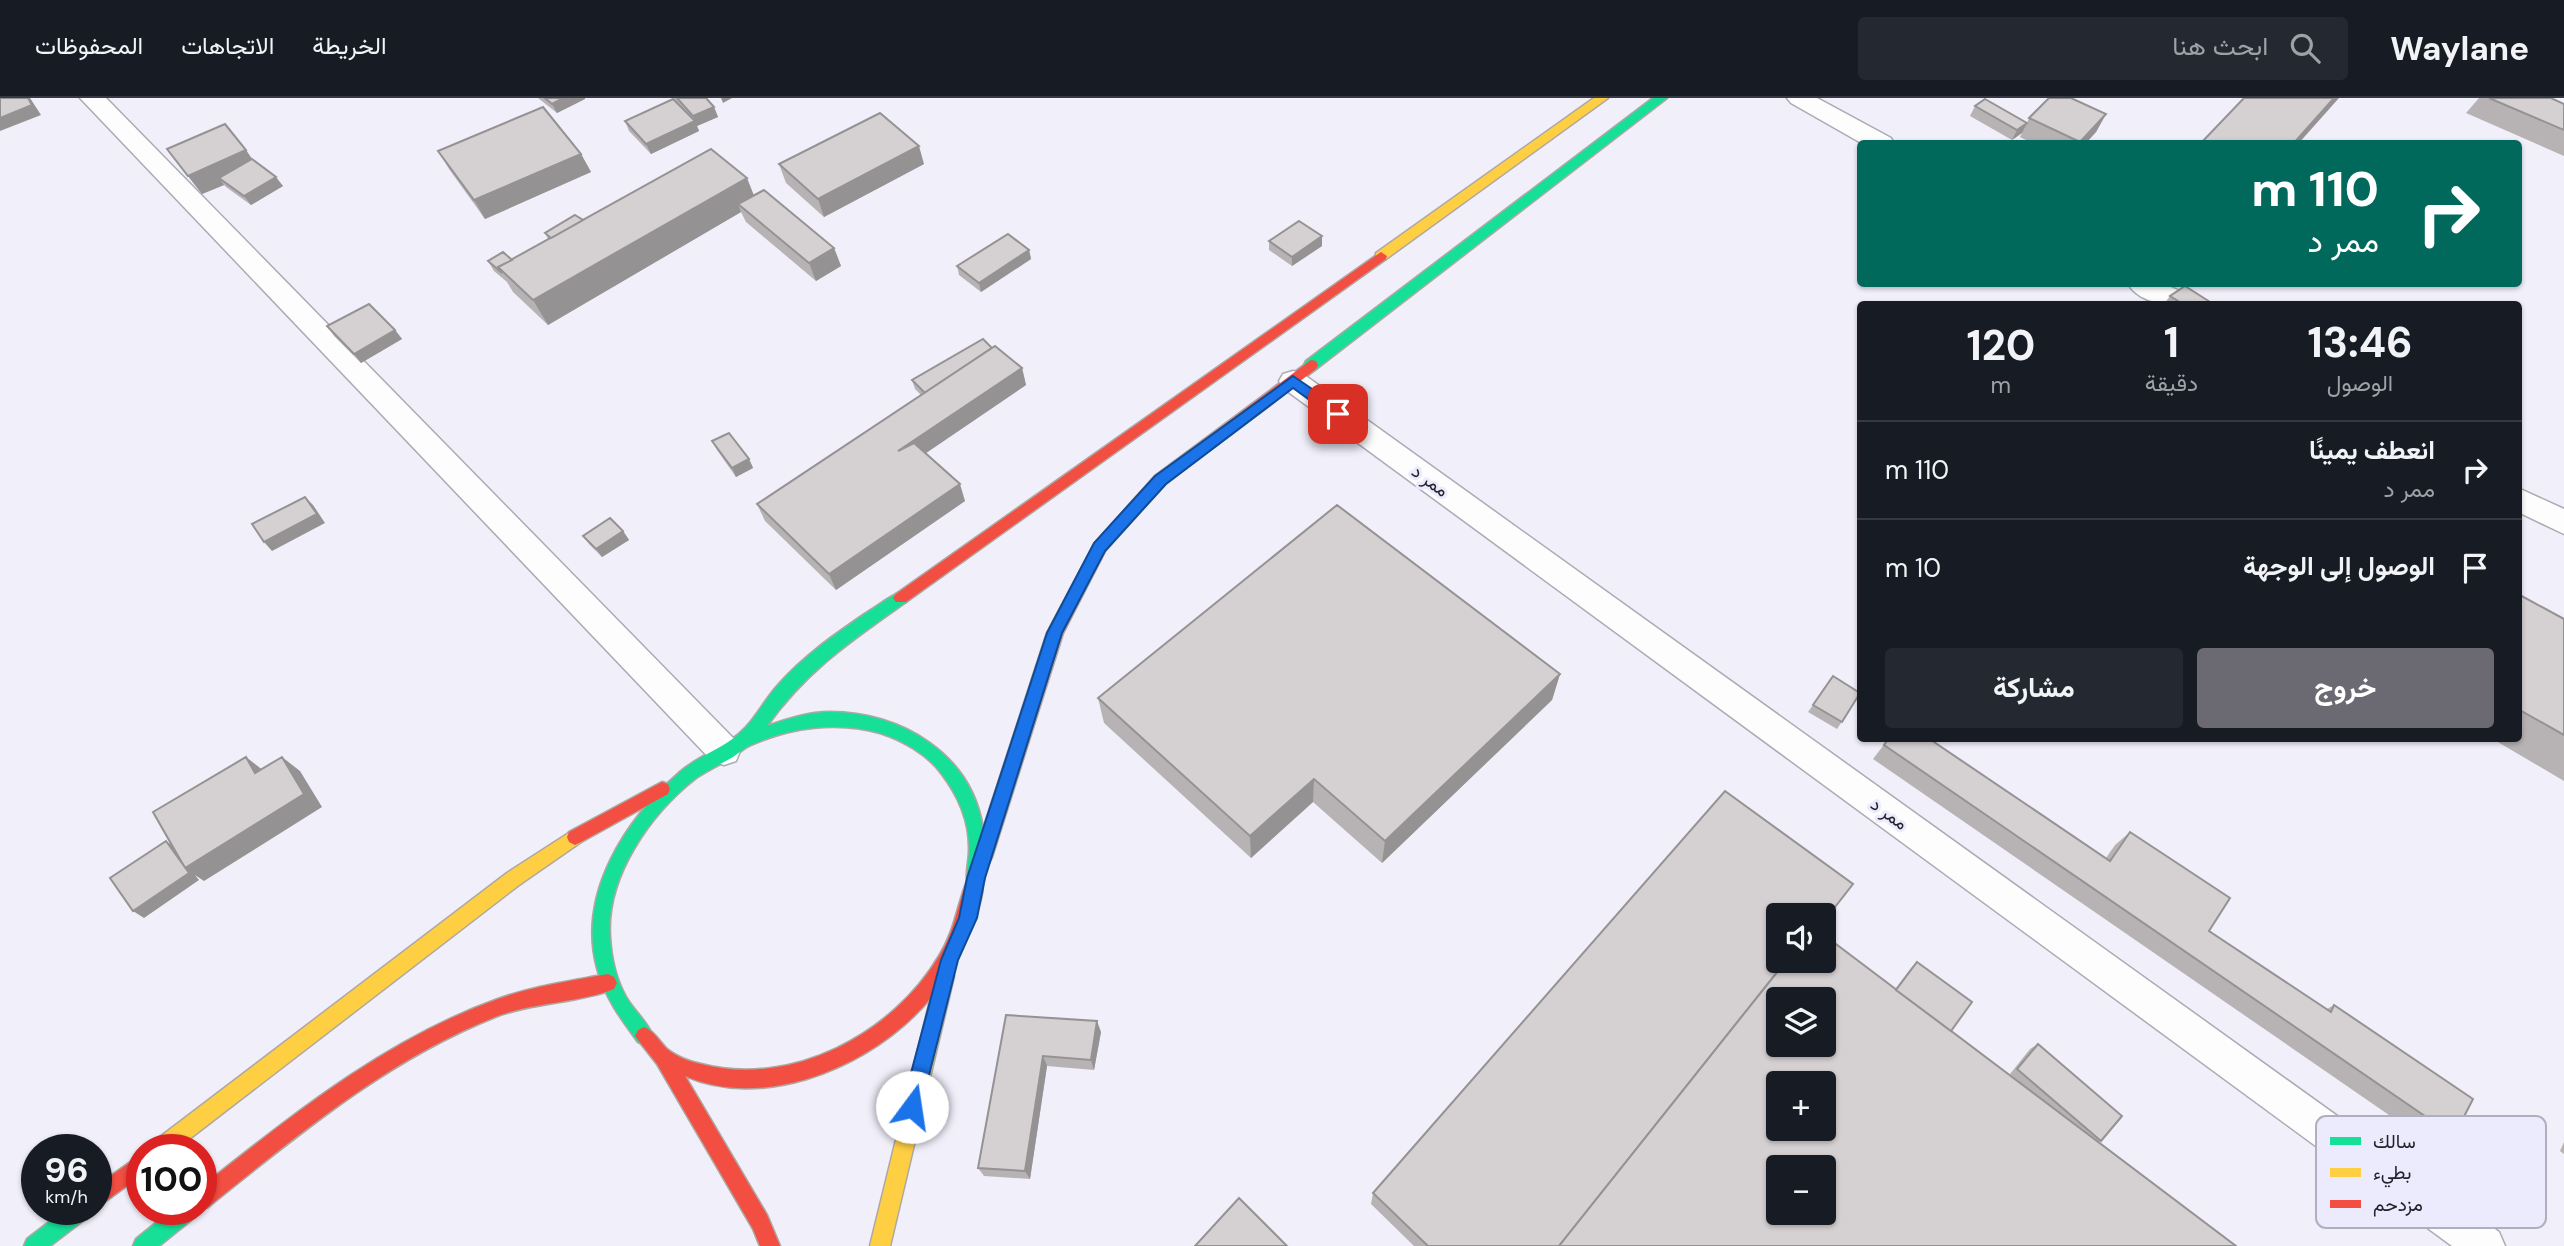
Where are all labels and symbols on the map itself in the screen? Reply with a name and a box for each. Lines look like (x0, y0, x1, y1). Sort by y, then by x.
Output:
pin (1308, 384, 1368, 444)
street label: ممر د (1407, 459, 1453, 503)
street label: ممر د (1866, 792, 1912, 836)
position arrow (875, 1070, 949, 1144)
legend (2316, 1116, 2546, 1228)
text: سالك (2373, 1129, 2416, 1154)
speed limit sign: 100 (126, 1134, 217, 1225)
text: بطيء (2373, 1160, 2411, 1188)
text: مزدحم (2373, 1192, 2423, 1217)

